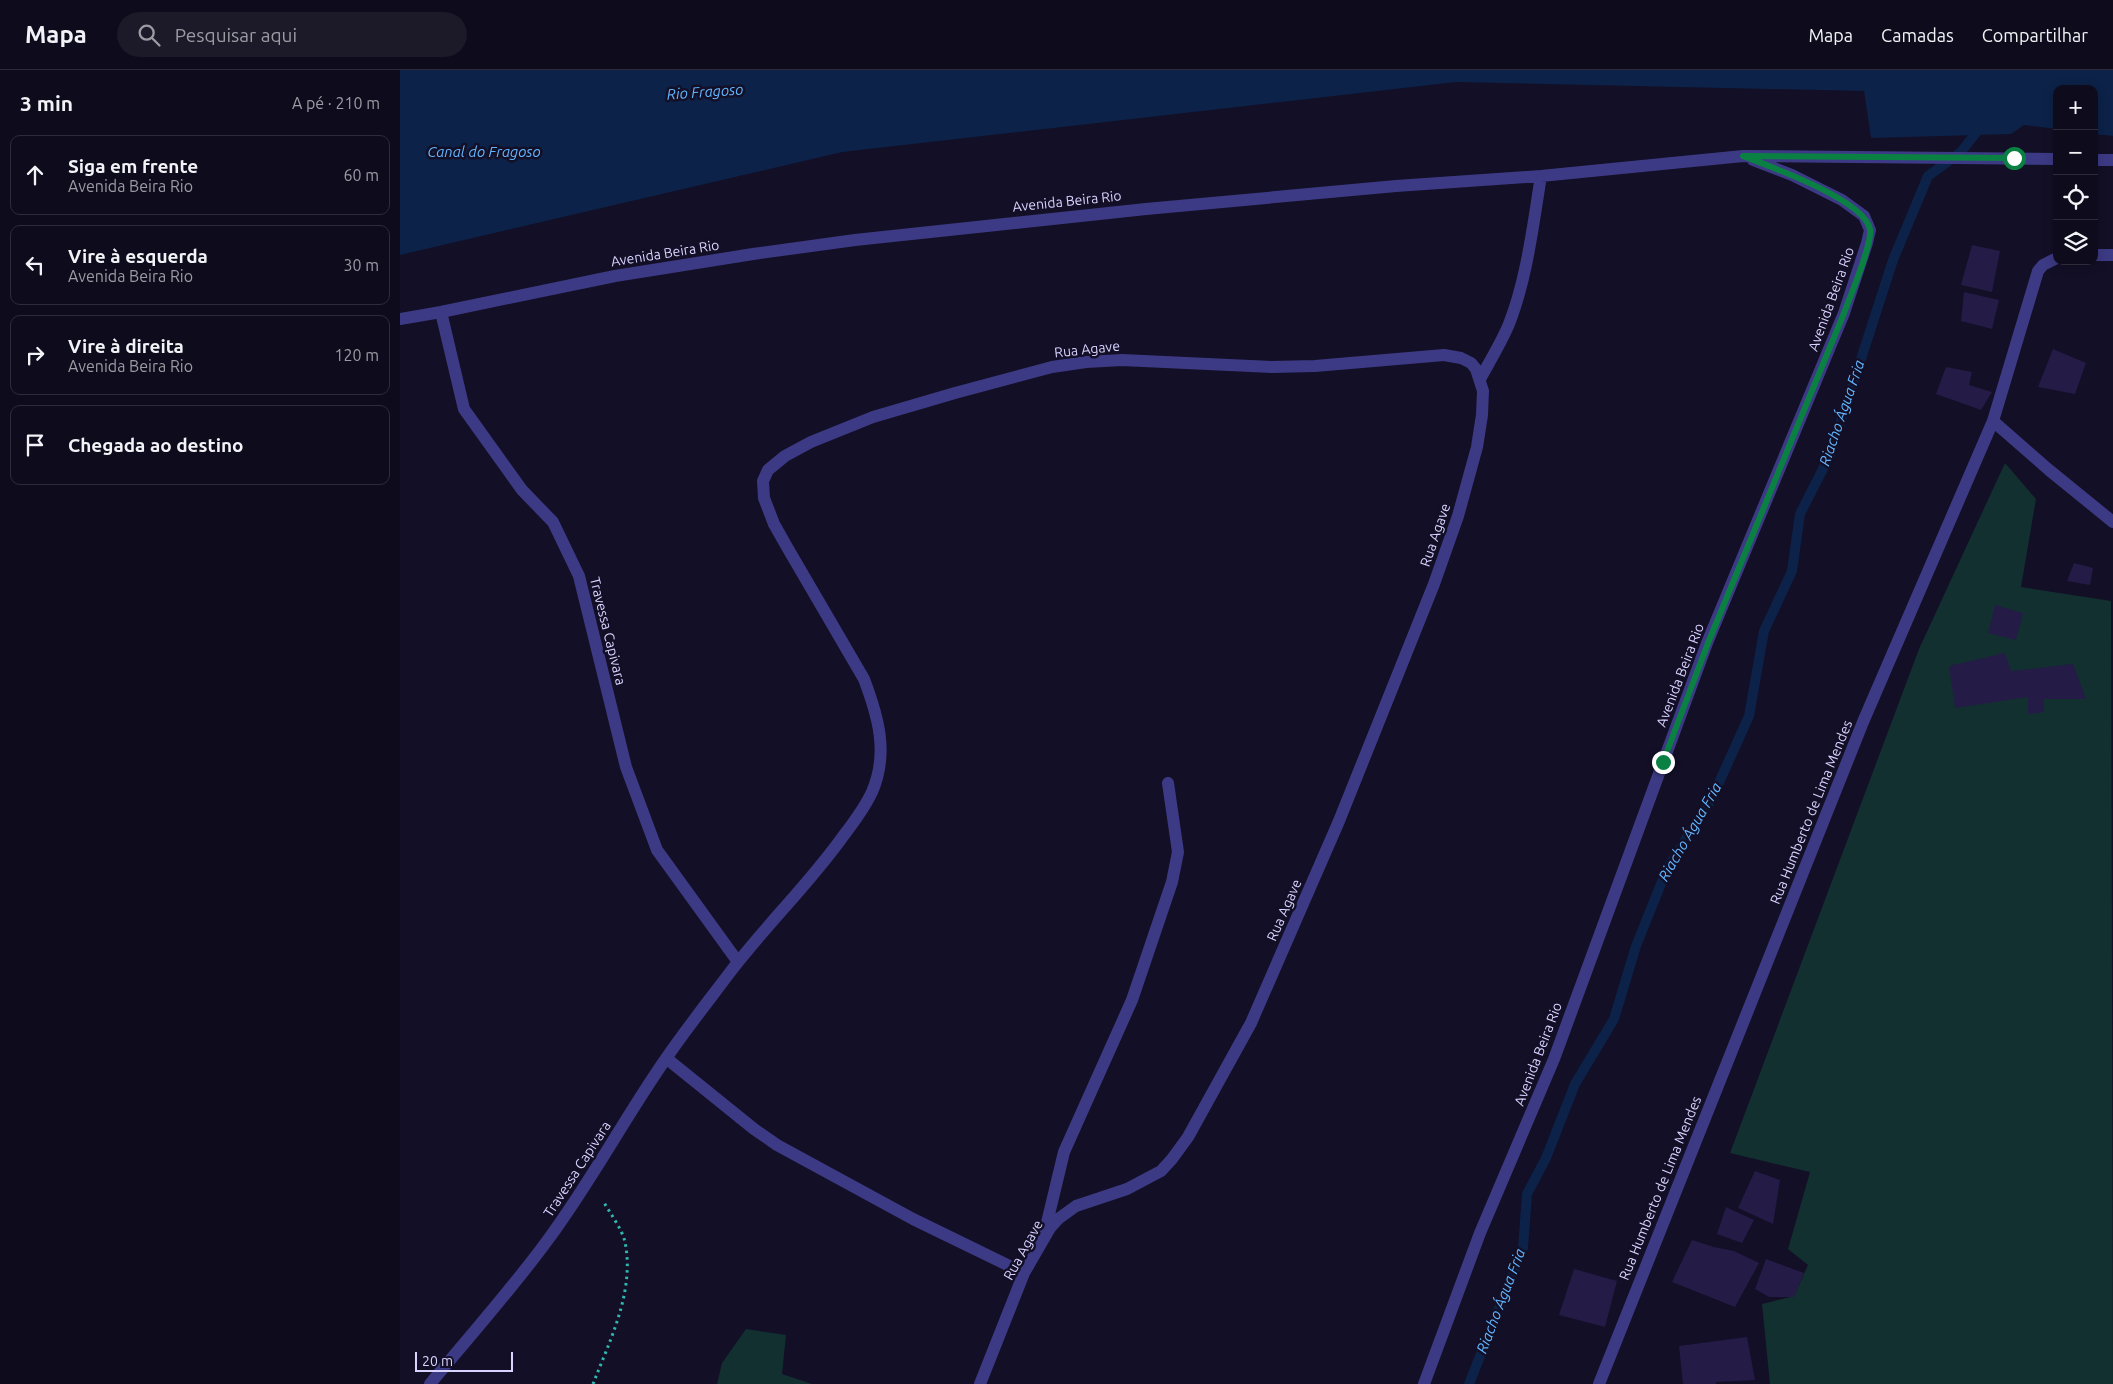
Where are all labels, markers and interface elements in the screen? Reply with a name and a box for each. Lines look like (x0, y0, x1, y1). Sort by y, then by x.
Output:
search box (117, 12, 467, 57)
text: Mapa (25, 21, 87, 48)
icon: search (135, 21, 163, 49)
text: Pesquisar aqui (175, 24, 297, 46)
text: Mapa (1808, 25, 1853, 45)
text: Camadas (1881, 25, 1954, 45)
text: Compartilhar (1982, 25, 2088, 45)
water label: Rio Fragoso (666, 80, 744, 103)
map controls (2053, 85, 2098, 265)
button: + (2053, 85, 2098, 130)
text: 3 min (20, 91, 73, 115)
text: A pé · 210 m (292, 94, 380, 112)
button: − (2053, 130, 2098, 175)
water label: Canal do Fragoso (427, 143, 541, 160)
route start (2003, 147, 2026, 170)
text: Siga em frente (68, 155, 198, 177)
icon: ahead (21, 161, 49, 189)
text: 60 m (343, 166, 379, 184)
button: locate (2053, 175, 2098, 220)
text: Avenida Beira Rio (68, 177, 193, 195)
street label: Avenida Beira Rio (1012, 187, 1122, 215)
button: layers (2053, 220, 2098, 265)
street label: Avenida Beira Rio (610, 237, 720, 269)
text: Vire à esquerda (68, 245, 208, 267)
street label: Avenida Beira Rio (1805, 245, 1857, 353)
icon: left (21, 251, 49, 279)
text: 30 m (343, 256, 379, 274)
text: Avenida Beira Rio (68, 267, 193, 285)
text: Vire à direita (68, 335, 184, 357)
street label: Rua Agave (1053, 338, 1121, 360)
icon: right (21, 341, 49, 369)
text: 120 m (334, 346, 379, 364)
text: Avenida Beira Rio (68, 357, 193, 375)
water label: Riacho Água Fria (1815, 358, 1868, 468)
icon: arrive (21, 431, 49, 459)
text: Chegada ao destino (68, 434, 244, 456)
street label: Rua Agave (1417, 501, 1453, 569)
street label: Travessa Capivara (587, 575, 629, 687)
street label: Avenida Beira Rio (1653, 621, 1707, 729)
street label: Rua Humberto de Lima Mendes (1767, 718, 1855, 906)
route end (1652, 751, 1675, 774)
water label: Riacho Água Fria (1655, 780, 1725, 884)
street label: Rua Agave (1263, 877, 1305, 943)
street label: Avenida Beira Rio (1511, 1000, 1565, 1108)
street label: Rua Humberto de Lima Mendes (1616, 1094, 1704, 1282)
street label: Travessa Capivara (540, 1118, 614, 1220)
street label: Rua Agave (1000, 1217, 1046, 1283)
water label: Riacho Água Fria (1473, 1246, 1528, 1356)
scale bar (415, 1349, 512, 1372)
text: 20 m (422, 1353, 453, 1369)

